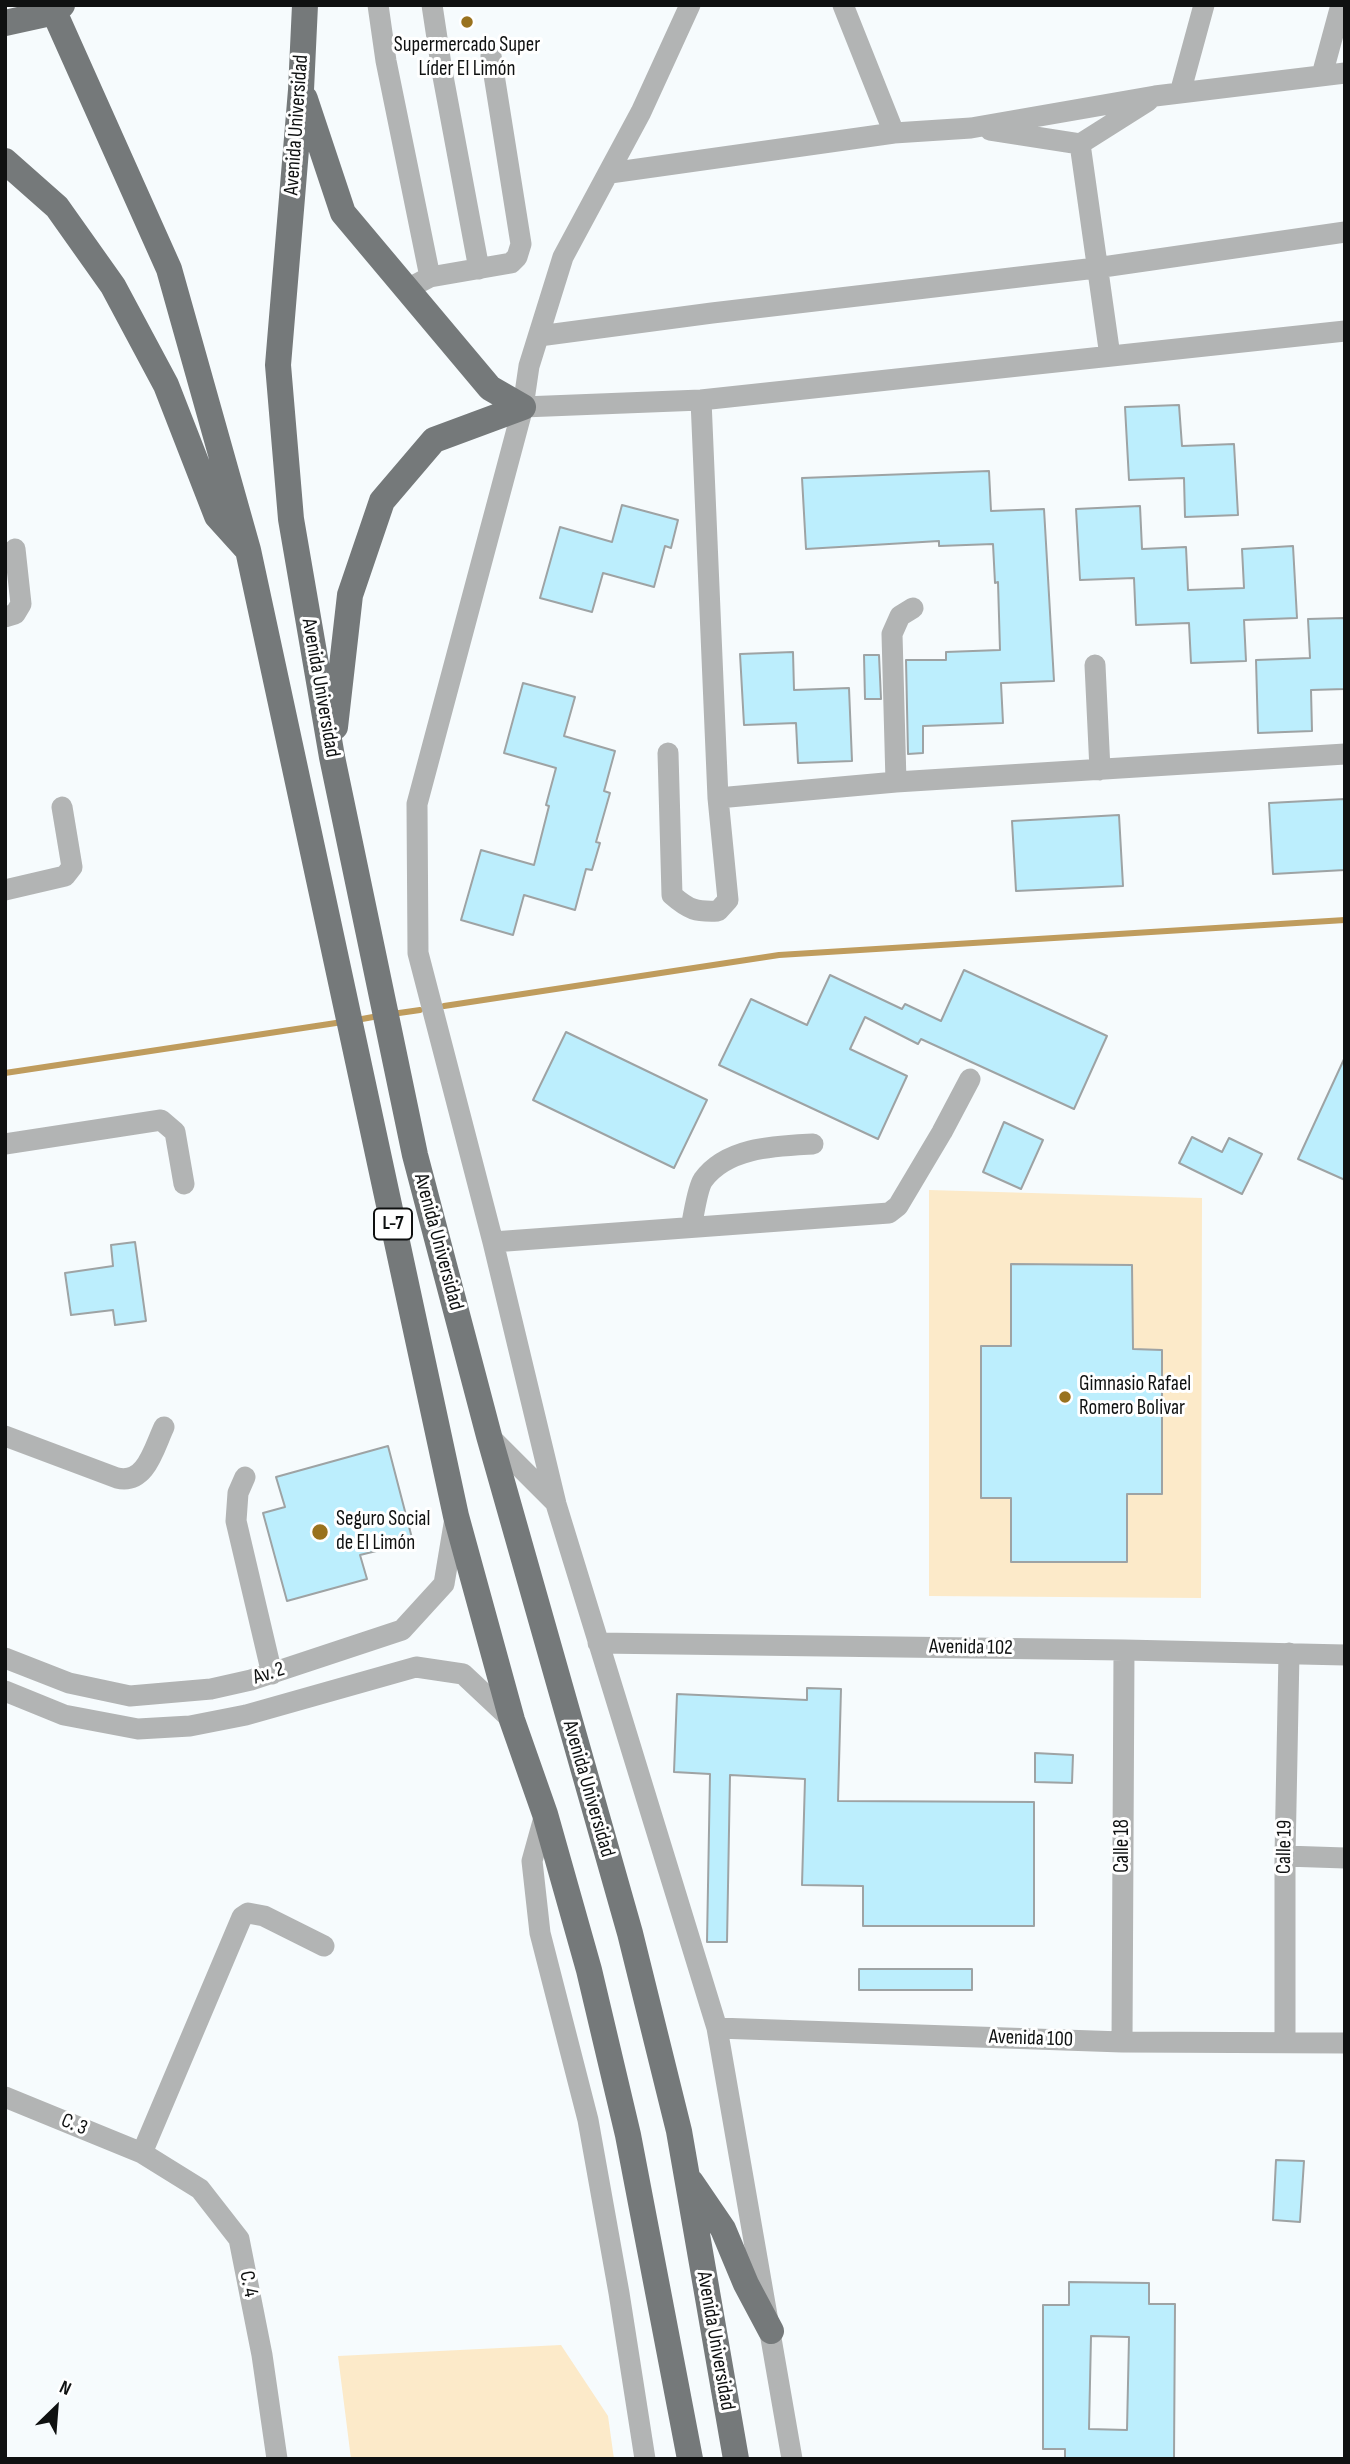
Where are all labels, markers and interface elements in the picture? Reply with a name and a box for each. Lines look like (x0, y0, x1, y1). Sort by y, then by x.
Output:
marker: Supermercado Super Líder El Limón (459, 14, 475, 30)
place label: Supermercado Super Líder El Limón (394, 33, 540, 83)
street label: Avenida Universidad (280, 54, 314, 196)
street label: Avenida Universidad (295, 617, 345, 759)
street label: Avenida Universidad (408, 1171, 468, 1313)
road number: L-7 (374, 1208, 412, 1240)
place label: Gimnasio Rafael Romero Bolivar (1079, 1372, 1191, 1422)
marker: Gimnasio Rafael Romero Bolivar (1057, 1389, 1073, 1405)
place label: Seguro Social de El Limón (336, 1507, 430, 1557)
marker: Seguro Social de El Limón (310, 1522, 330, 1542)
street label: Avenida 102 (929, 1635, 1013, 1661)
street label: Av. 2 (250, 1657, 288, 1691)
street label: Avenida Universidad (557, 1718, 619, 1860)
street label: Calle 18 (1110, 1819, 1136, 1873)
street label: Calle 19 (1272, 1820, 1298, 1874)
street label: Avenida 100 (988, 2025, 1074, 2053)
street label: C. 3 (57, 2108, 91, 2142)
street label: C. 4 (233, 2269, 263, 2299)
street label: Avenida Universidad (690, 2270, 740, 2412)
north arrow (21, 2373, 91, 2443)
text: N (56, 2376, 75, 2401)

